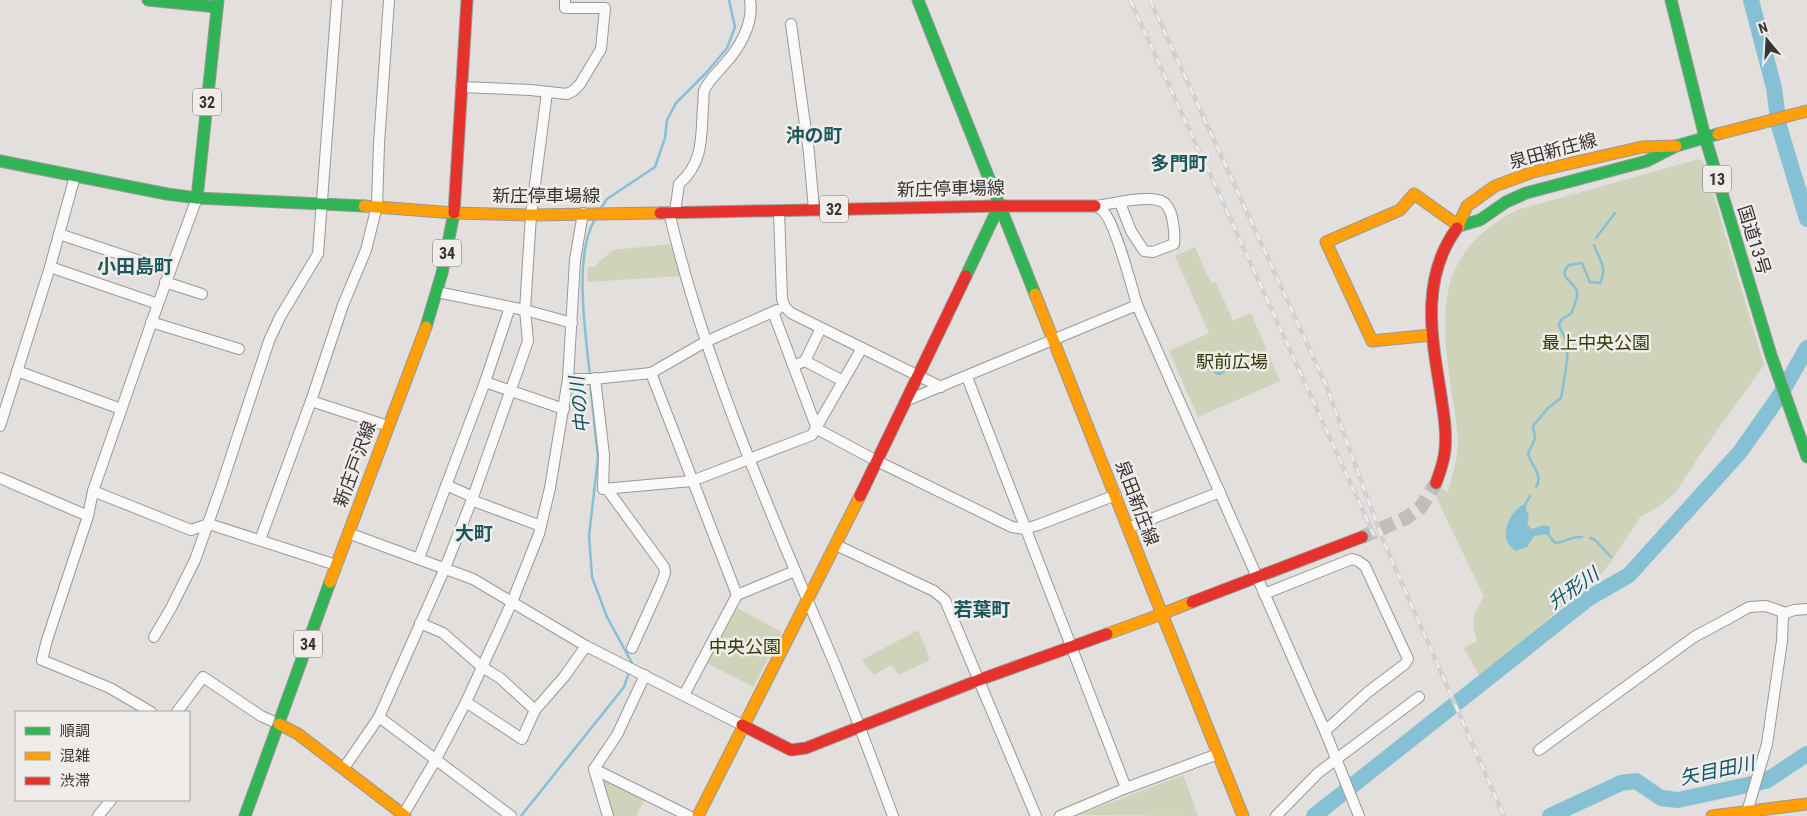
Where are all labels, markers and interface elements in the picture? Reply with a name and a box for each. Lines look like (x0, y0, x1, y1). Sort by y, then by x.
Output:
north arrow (1742, 15, 1792, 65)
text: N (1756, 19, 1770, 37)
road number: 32 (193, 88, 221, 115)
district label: 沖の町 (785, 124, 843, 147)
street label: 泉田新庄線 (1507, 129, 1599, 172)
district label: 多門町 (1150, 152, 1208, 175)
road number: 13 (1703, 165, 1731, 192)
street label: 新庄停車場線 (897, 177, 1005, 200)
street label: 新庄停車場線 (492, 185, 600, 206)
road number: 32 (820, 195, 848, 222)
street label: 国道13号 (1734, 202, 1775, 277)
road number: 34 (433, 240, 461, 266)
district label: 小田島町 (97, 255, 173, 278)
park label: 最上中央公園 (1542, 332, 1650, 353)
park label: 駅前広場 (1196, 351, 1268, 372)
water label: 中の川 (565, 373, 594, 435)
street label: 新庄戸沢線 (329, 418, 380, 510)
street label: 泉田新庄線 (1112, 457, 1163, 549)
district label: 大町 (455, 522, 493, 545)
water label: 升形川 (1543, 561, 1605, 614)
district label: 若葉町 (953, 598, 1011, 621)
road number: 34 (294, 630, 322, 658)
park label: 中央公園 (709, 636, 781, 657)
legend (15, 711, 190, 801)
text: 順調 (60, 722, 90, 740)
text: 混雑 (60, 747, 90, 765)
water label: 矢目田川 (1678, 751, 1759, 790)
text: 渋滞 (60, 772, 90, 790)

